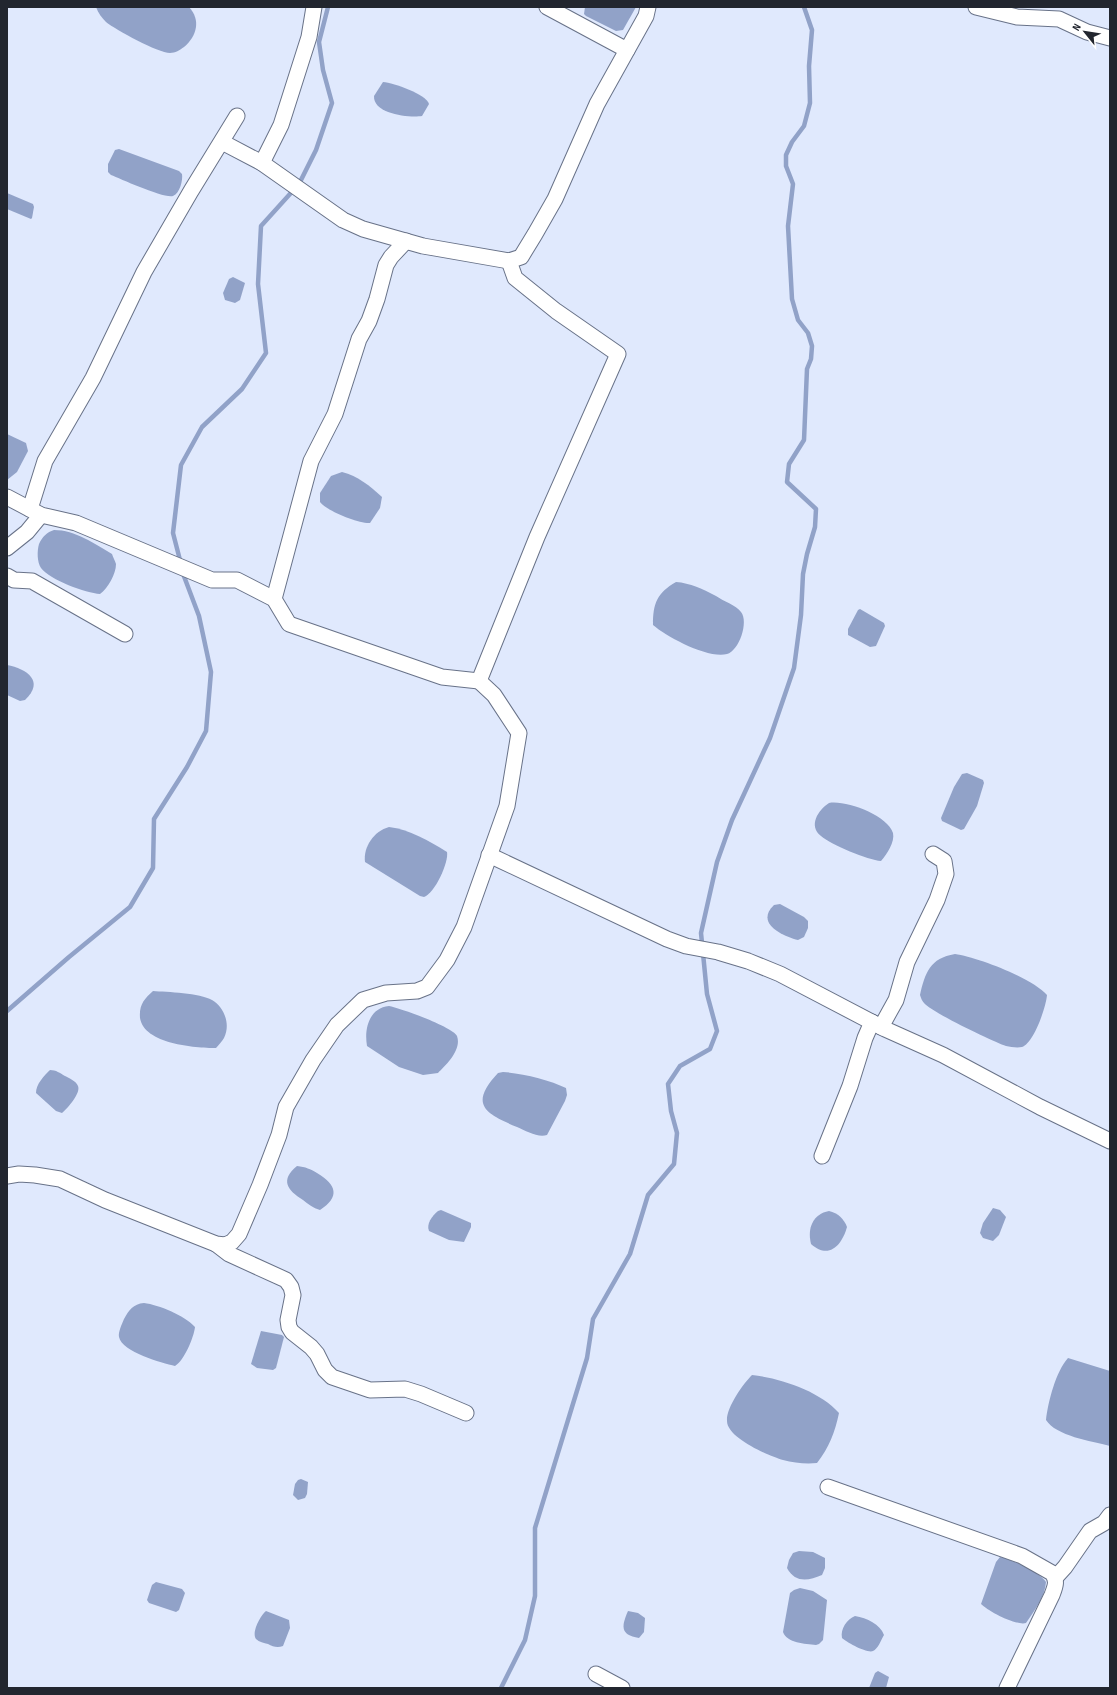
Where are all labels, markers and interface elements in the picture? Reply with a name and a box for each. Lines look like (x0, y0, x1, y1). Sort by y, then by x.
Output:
north arrow (1065, 12, 1105, 52)
text: N (1070, 21, 1084, 33)

